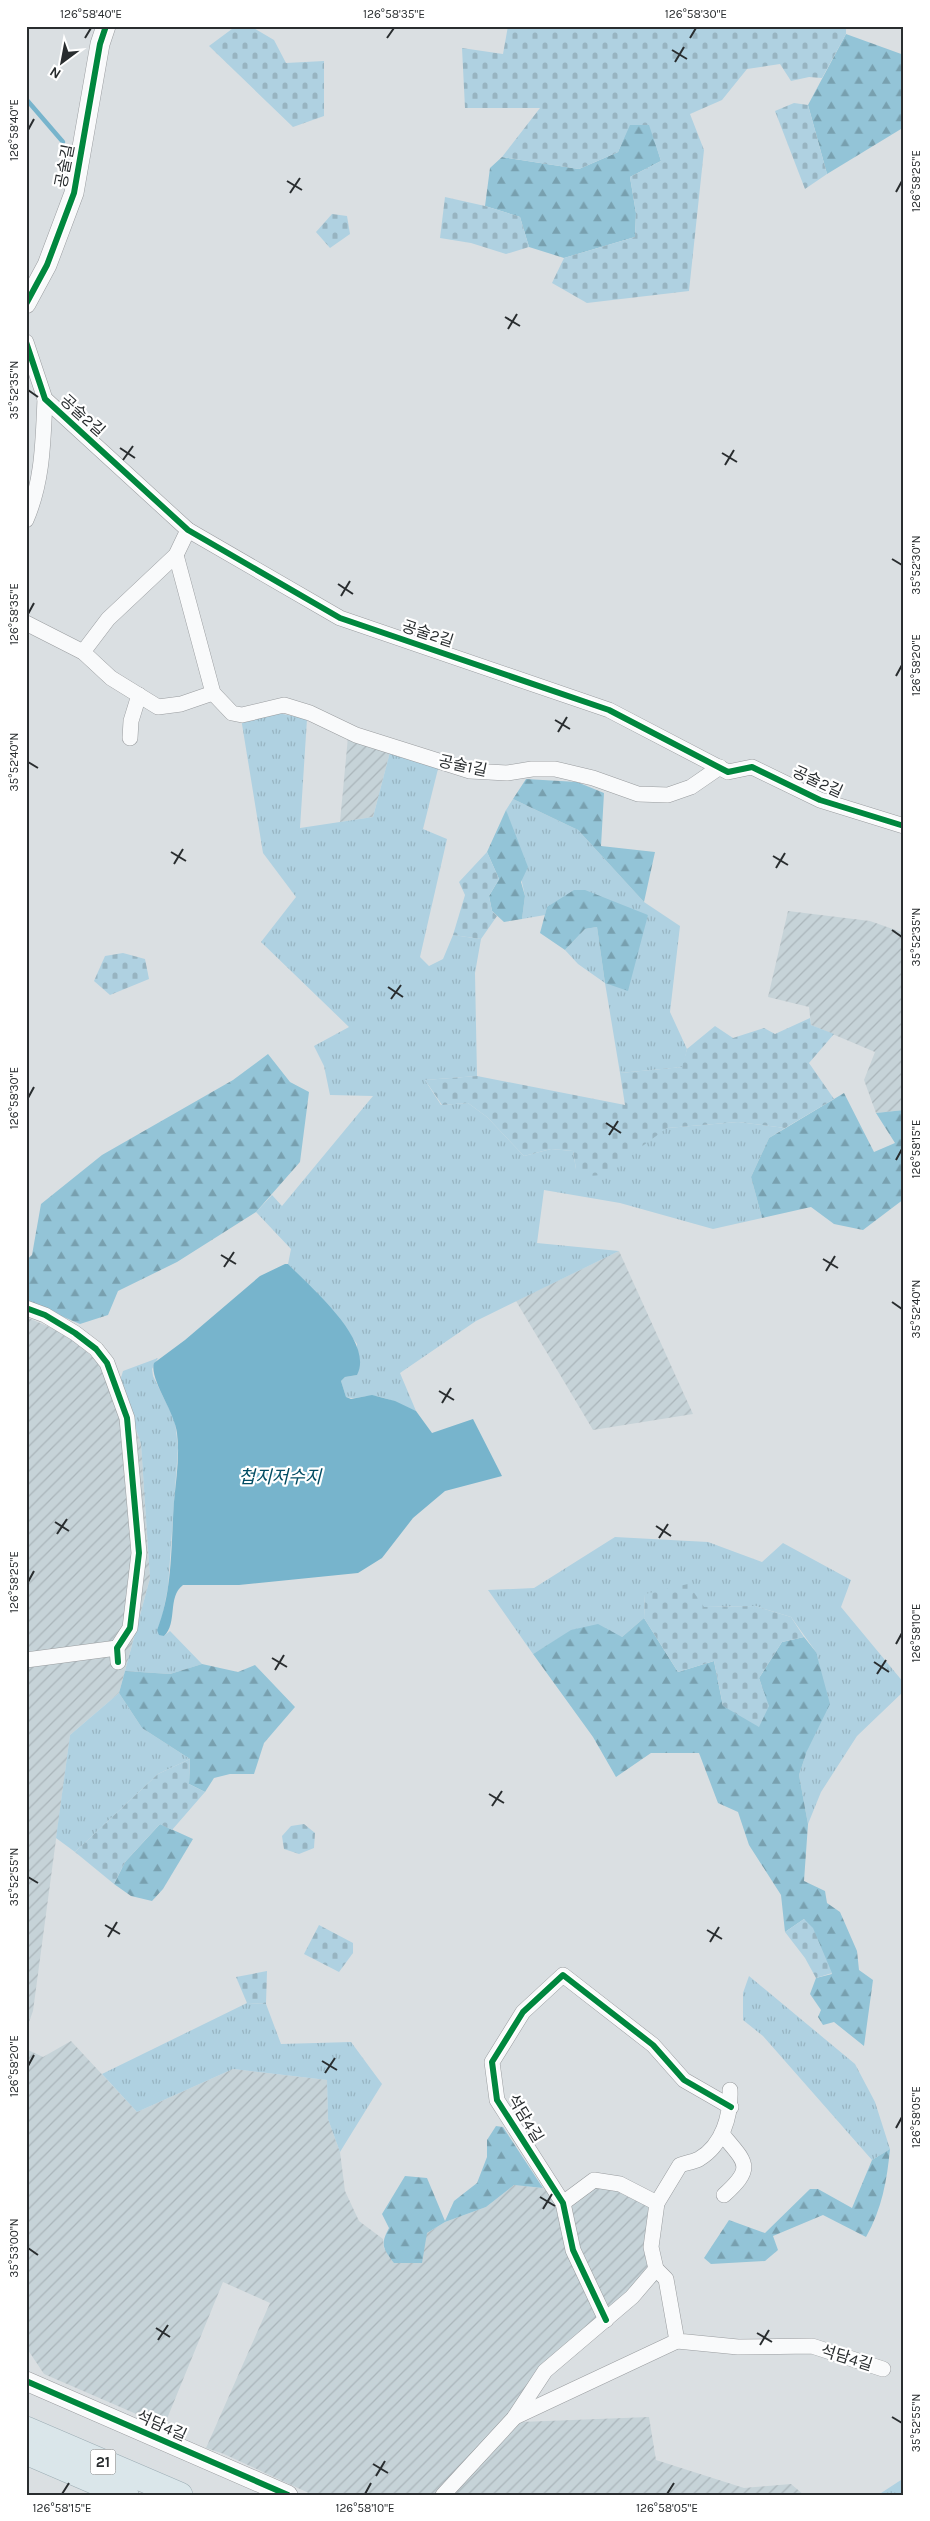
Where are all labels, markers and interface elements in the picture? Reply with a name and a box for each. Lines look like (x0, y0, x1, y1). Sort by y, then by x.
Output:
text: 126°58'40"E (60, 7, 122, 21)
text: 126°58'35"E (363, 7, 425, 21)
text: 126°58'30"E (665, 7, 727, 21)
north arrow (38, 38, 88, 88)
text: N (47, 63, 64, 82)
text: 126°58'40"E (7, 99, 21, 161)
street label: 공술길 (51, 143, 78, 190)
text: 126°58'25"E (909, 150, 923, 212)
text: 35°52'35"N (7, 360, 21, 420)
street label: 공술2길 (56, 390, 109, 440)
text: 35°52'30"N (909, 535, 923, 595)
text: 126°58'35"E (7, 583, 21, 645)
street label: 공술2길 (399, 616, 456, 651)
text: 126°58'20"E (909, 634, 923, 696)
text: 35°52'40"N (7, 733, 21, 792)
street label: 공술1길 (437, 751, 489, 780)
street label: 공술2길 (790, 762, 846, 801)
text: 35°52'35"N (909, 907, 923, 967)
text: 126°58'30"E (7, 1067, 21, 1129)
text: 126°58'15"E (909, 1120, 923, 1178)
text: 35°52'40"N (909, 1280, 923, 1339)
water label: 첩지저수지 (239, 1466, 323, 1488)
text: 126°58'25"E (7, 1551, 21, 1613)
text: 126°58'10"E (909, 1603, 923, 1663)
text: 35°52'55"N (7, 1848, 21, 1906)
text: 126°58'20"E (7, 2035, 21, 2097)
text: 126°58'05"E (909, 2086, 923, 2148)
street label: 석담4길 (504, 2091, 547, 2146)
text: 35°53'00"N (7, 2218, 21, 2278)
street label: 석담4길 (819, 2341, 875, 2374)
text: 35°52'55"N (909, 2394, 923, 2452)
street label: 석담4길 (134, 2406, 190, 2445)
road number: 21 (90, 2450, 116, 2474)
text: 126°58'15"E (33, 2501, 91, 2515)
text: 126°58'10"E (335, 2501, 395, 2515)
text: 126°58'05"E (636, 2501, 698, 2515)

